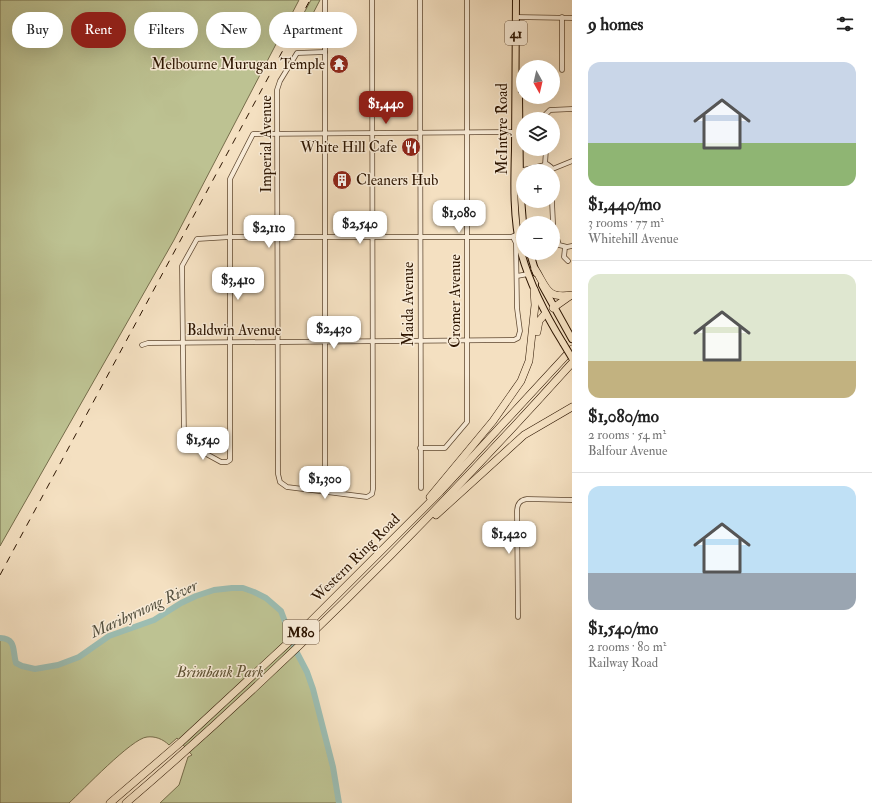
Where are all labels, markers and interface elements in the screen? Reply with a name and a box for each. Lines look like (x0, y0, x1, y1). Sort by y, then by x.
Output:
chip: Buy (12, 12, 63, 48)
chip: Rent (71, 12, 126, 48)
chip: Filters (134, 12, 198, 48)
chip: New (206, 12, 261, 48)
chip: Apartment (269, 12, 357, 48)
icon: filters (834, 13, 856, 35)
text: 9 homes (588, 14, 643, 35)
road number: 41 (505, 21, 527, 45)
temple icon: Melbourne Murugan Temple (328, 53, 350, 75)
place label: Melbourne Murugan Temple (151, 55, 325, 75)
north arrow (516, 60, 560, 104)
map controls (516, 60, 560, 260)
street label: McIntyre Road (493, 83, 512, 175)
icon: home (686, 88, 758, 160)
pin: $1,440 (353, 91, 419, 125)
street label: Imperial Avenue (257, 95, 277, 193)
text: $1,440 (368, 96, 404, 112)
button: layers (516, 112, 560, 156)
restaurant icon: White Hill Cafe (400, 136, 422, 158)
place label: White Hill Cafe (299, 138, 397, 157)
button: + (516, 164, 560, 208)
building icon: Cleaners Hub (331, 169, 353, 191)
place label: Cleaners Hub (356, 171, 438, 190)
text: $1,440/mo (588, 194, 661, 215)
pin: $1,080 (426, 200, 492, 234)
text: $1,080 (442, 205, 476, 221)
pin: $2,540 (327, 211, 393, 245)
pin: $2,110 (236, 215, 302, 249)
text: 3 rooms · 77 m² (588, 215, 664, 231)
text: $2,540 (342, 216, 378, 232)
button: − (516, 216, 560, 260)
text: $2,110 (253, 220, 285, 236)
text: Whitehill Avenue (588, 231, 679, 247)
street label: Cromer Avenue (446, 254, 465, 348)
street label: Maida Avenue (399, 262, 418, 346)
pin: $3,410 (205, 267, 271, 301)
text: $3,410 (221, 272, 255, 288)
icon: home (686, 300, 758, 372)
pin: $2,430 (301, 316, 367, 350)
street label: Baldwin Avenue (187, 321, 281, 340)
text: $2,430 (316, 321, 352, 337)
text: $1,080/mo (588, 406, 659, 427)
pin: $1,540 (170, 427, 236, 461)
text: 2 rooms · 54 m² (588, 427, 666, 443)
text: $1,540 (186, 432, 220, 448)
text: Balfour Avenue (588, 443, 668, 459)
pin: $1,300 (292, 466, 358, 500)
text: $1,300 (308, 471, 342, 487)
street label: Western Ring Road (307, 509, 405, 607)
icon: home (686, 512, 758, 584)
pin: $1,420 (476, 521, 542, 555)
text: $1,420 (491, 526, 527, 542)
water label: Maribyrnong River (86, 575, 202, 643)
text: $1,540/mo (588, 618, 658, 639)
road number: M80 (283, 620, 319, 644)
text: 2 rooms · 80 m² (588, 639, 666, 655)
text: Railway Road (588, 655, 658, 671)
park label: Brimbank Park (176, 663, 263, 682)

